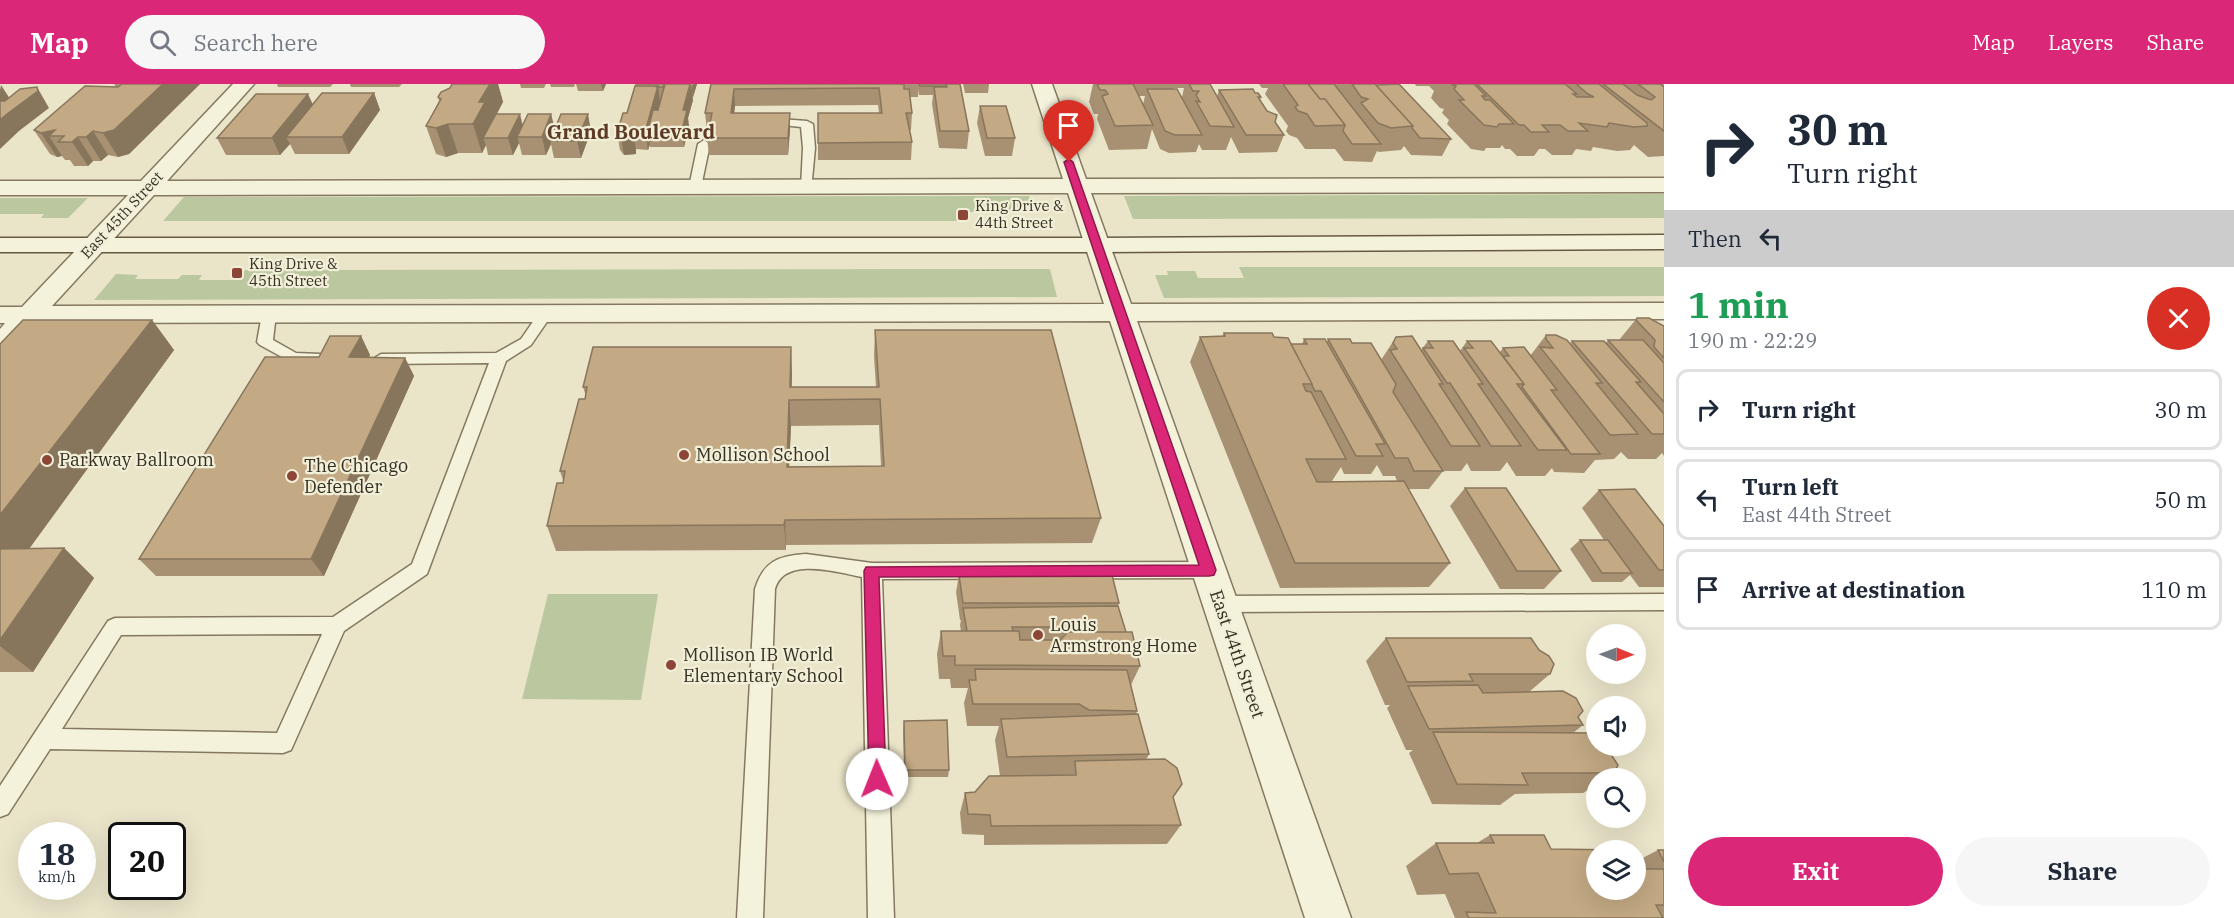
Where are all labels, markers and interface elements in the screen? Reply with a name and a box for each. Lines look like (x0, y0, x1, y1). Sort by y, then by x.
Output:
search box (125, 15, 545, 69)
text: Map (30, 24, 89, 61)
icon: search (146, 26, 179, 59)
text: Search here (194, 28, 318, 57)
text: Map (1972, 28, 2015, 56)
text: Layers (2048, 28, 2114, 56)
text: Share (2147, 28, 2204, 56)
pin (1043, 100, 1094, 162)
text: 30 m (1787, 102, 1888, 157)
icon: right (1688, 108, 1766, 186)
icon: arrive (1052, 109, 1085, 142)
district label: Grand Boulevard (547, 118, 716, 145)
text: Turn right (1787, 155, 1918, 190)
street label: East 45th Street (76, 167, 167, 262)
place label: King Drive & 44th Street (975, 196, 1064, 232)
marker: King Drive & 44th Street (956, 208, 970, 222)
icon: left (1754, 222, 1787, 255)
text: Then (1688, 224, 1742, 253)
place label: King Drive & 45th Street (249, 254, 338, 290)
marker: King Drive & 45th Street (230, 266, 244, 280)
text: 1 min (1688, 281, 1789, 328)
button: close (2147, 287, 2210, 350)
text: 190 m · 22:29 (1688, 327, 1817, 354)
icon: right (1691, 393, 1724, 426)
text: Turn right (1742, 395, 1856, 424)
text: 30 m (2155, 395, 2207, 424)
place label: Mollison School (696, 443, 830, 466)
place label: Parkway Ballroom (59, 448, 214, 471)
marker: Mollison School (677, 448, 691, 462)
marker: Parkway Ballroom (40, 453, 54, 467)
place label: The Chicago Defender (304, 454, 408, 498)
marker: The Chicago Defender (285, 469, 299, 483)
text: Turn left (1742, 472, 1838, 501)
icon: left (1691, 483, 1724, 516)
text: 50 m (2155, 485, 2207, 514)
text: East 44th Street (1742, 501, 1891, 528)
icon: arrive (1691, 573, 1724, 606)
text: Arrive at destination (1742, 575, 1965, 604)
text: 110 m (2141, 575, 2207, 604)
street label: East 44th Street (1205, 587, 1270, 721)
place label: Louis Armstrong Home (1050, 613, 1197, 657)
north arrow (1586, 624, 1646, 684)
map controls (1586, 624, 1646, 900)
marker: Louis Armstrong Home (1031, 628, 1045, 642)
place label: Mollison IB World Elementary School (683, 643, 843, 687)
marker: Mollison IB World Elementary School (664, 658, 678, 672)
button: sound (1586, 696, 1646, 756)
position arrow (845, 747, 909, 811)
button: search (1586, 768, 1646, 828)
speed limit sign: 20 (108, 822, 186, 900)
text: 18 (39, 834, 75, 873)
button: Exit (1688, 837, 1943, 906)
button: Share (1955, 837, 2210, 906)
button: layers (1586, 840, 1646, 900)
text: km/h (38, 867, 76, 886)

